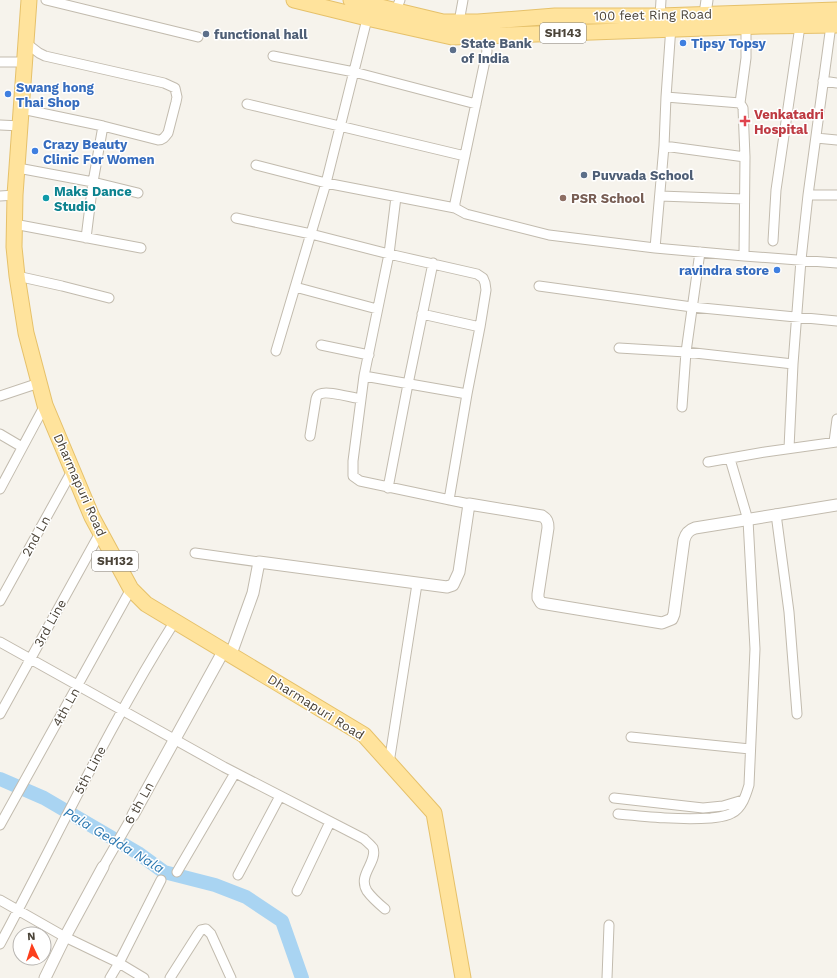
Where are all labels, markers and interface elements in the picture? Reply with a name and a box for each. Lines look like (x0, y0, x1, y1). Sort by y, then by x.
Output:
street label: 100 feet Ring Road (594, 6, 712, 24)
road number: SH143 (540, 23, 586, 43)
place label: functional hall (214, 27, 308, 42)
marker: functional hall (201, 29, 211, 39)
place label: State Bank of India (461, 36, 533, 66)
place label: Tipsy Topsy (691, 36, 767, 51)
marker: Tipsy Topsy (678, 38, 688, 48)
marker: State Bank of India (448, 45, 458, 55)
place label: Swang hong Thai Shop (16, 80, 94, 110)
marker: Swang hong Thai Shop (3, 89, 13, 99)
place label: Venkatadri Hospital (754, 107, 824, 137)
marker: Venkatadri Hospital (739, 115, 751, 127)
place label: Crazy Beauty Clinic For Women (43, 137, 155, 167)
marker: Crazy Beauty Clinic For Women (30, 146, 40, 156)
place label: Puvvada School (592, 168, 694, 183)
marker: Puvvada School (579, 170, 589, 180)
place label: Maks Dance Studio (54, 184, 132, 214)
place label: PSR School (571, 191, 645, 206)
marker: Maks Dance Studio (41, 193, 51, 203)
marker: PSR School (558, 193, 568, 203)
place label: ravindra store (679, 263, 769, 278)
marker: ravindra store (772, 265, 782, 275)
street label: Dharmapuri Road (51, 431, 109, 539)
street label: 2nd Ln (19, 513, 53, 559)
road number: SH132 (92, 551, 138, 571)
street label: 3rd Line (31, 597, 69, 649)
street label: Dharmapuri Road (265, 671, 367, 743)
street label: 4th Ln (49, 685, 83, 729)
street label: 5th Line (71, 743, 109, 797)
street label: 6 th Ln (121, 779, 157, 827)
water label: Pala Gedda Nala (61, 804, 167, 876)
north arrow (12, 926, 52, 966)
text: N (27, 930, 36, 943)

